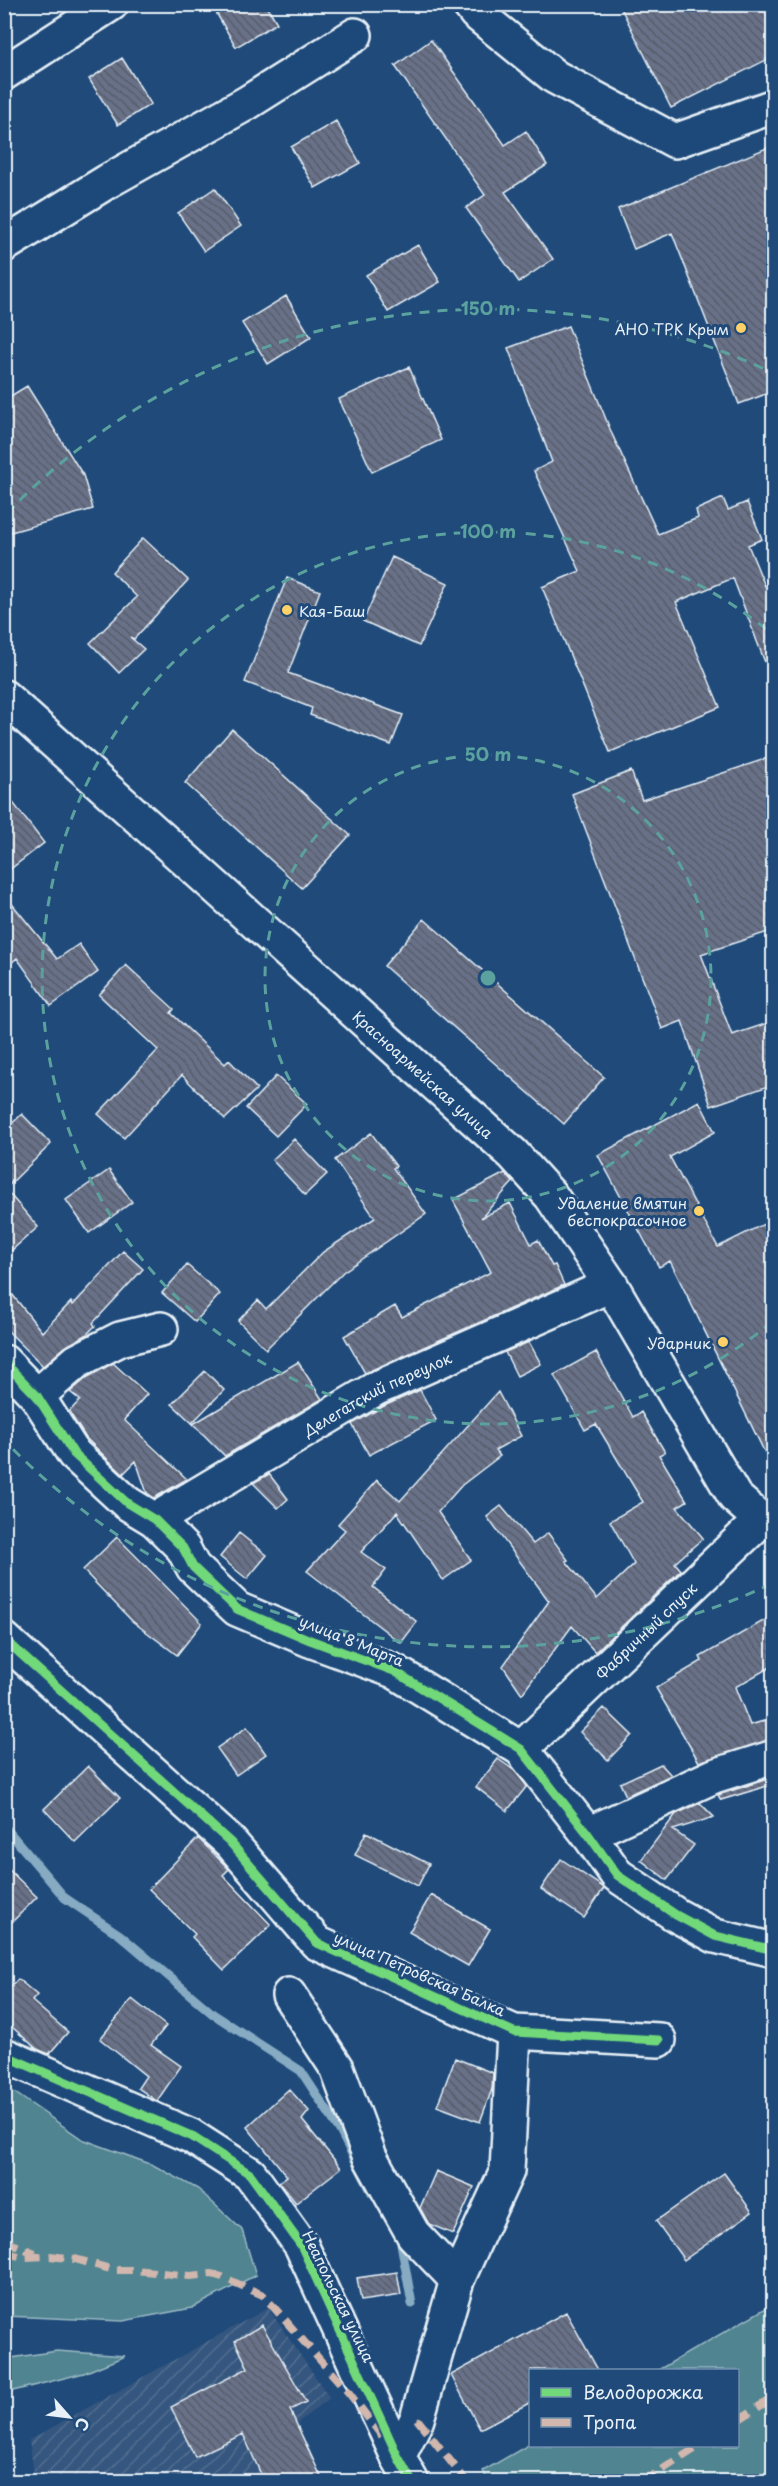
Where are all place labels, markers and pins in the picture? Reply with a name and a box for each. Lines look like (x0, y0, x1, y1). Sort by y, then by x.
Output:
place label: АНО ТРК Крым (615, 317, 729, 340)
marker: АНО ТРК Крым (734, 321, 748, 335)
place label: Кая-Баш (299, 599, 365, 622)
marker: Кая-Баш (280, 603, 294, 617)
centre of rings (478, 968, 498, 988)
place label: Удаление вмятин беспокрасочное (558, 1191, 687, 1231)
marker: Удаление вмятин беспокрасочное (692, 1204, 706, 1218)
place label: Ударник (647, 1331, 711, 1354)
marker: Ударник (716, 1335, 730, 1349)

